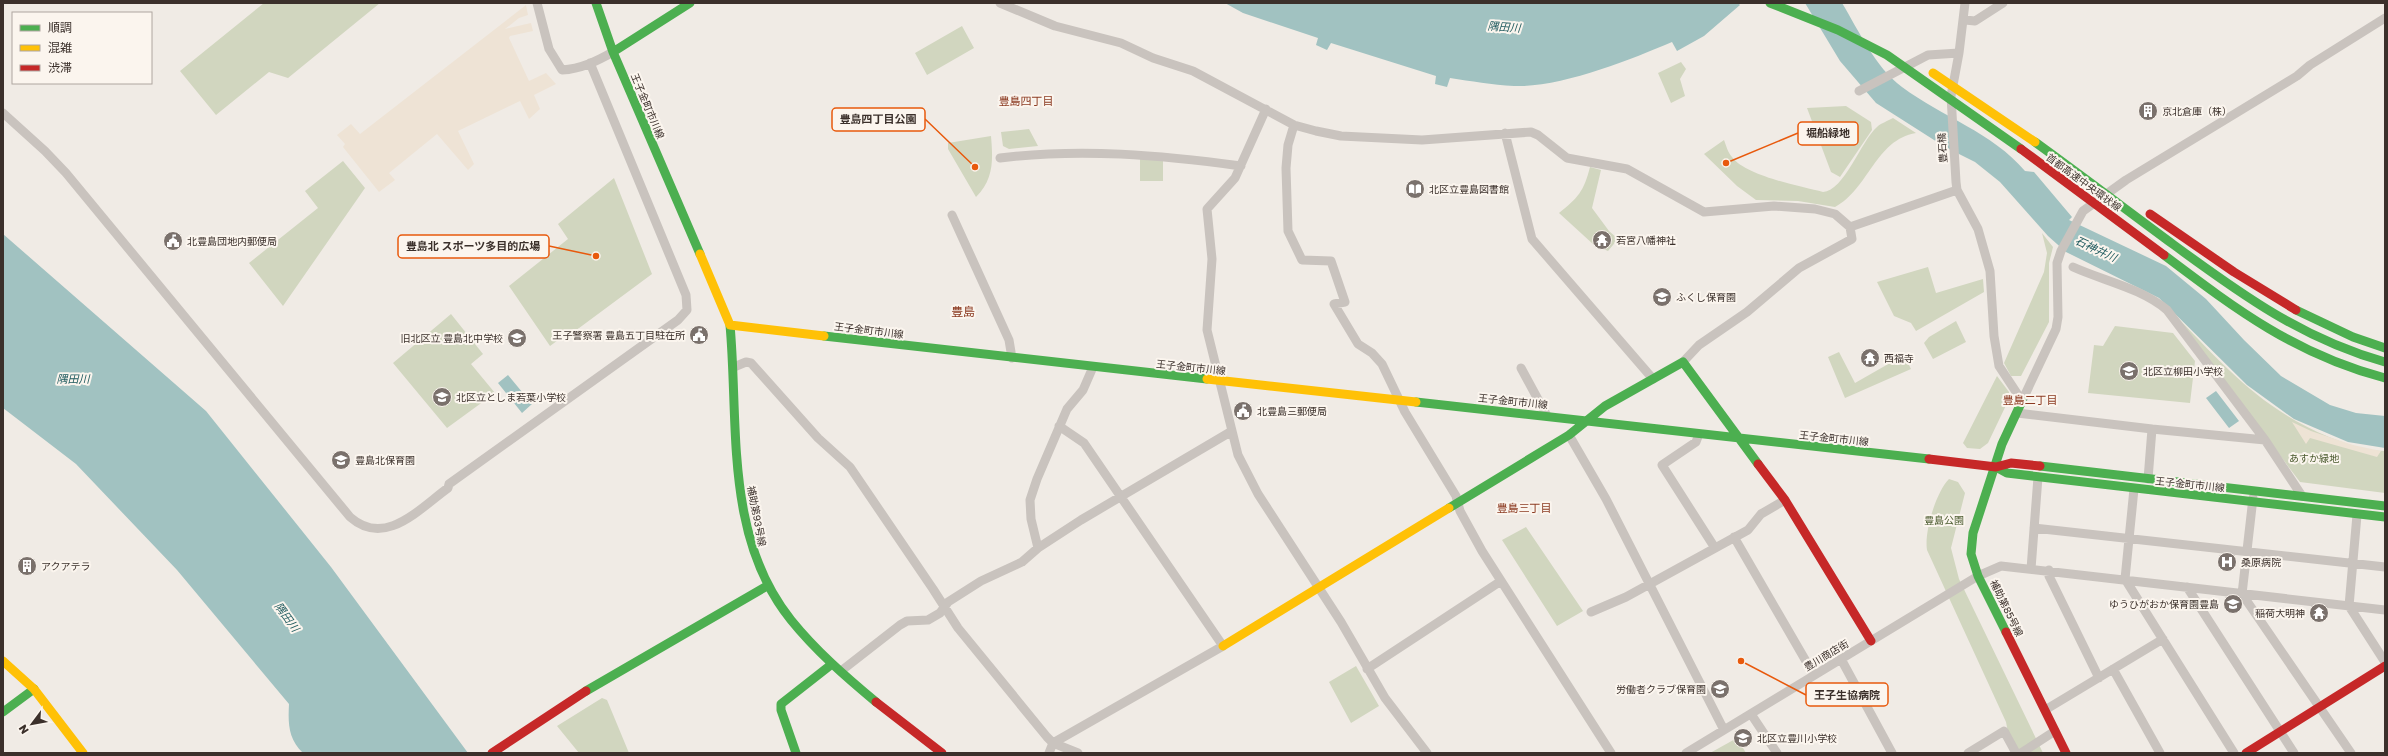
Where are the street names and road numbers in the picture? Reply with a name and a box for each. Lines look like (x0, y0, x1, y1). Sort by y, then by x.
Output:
street label: 王子金町市川線 (629, 71, 667, 141)
street label: 豊石橋 (1935, 133, 1949, 163)
street label: 首都高速中央環状線 (2044, 151, 2124, 213)
street label: 王子金町市川線 (834, 320, 904, 340)
street label: 王子金町市川線 (1156, 357, 1226, 377)
street label: 王子金町市川線 (1478, 391, 1548, 411)
street label: 王子金町市川線 (1799, 428, 1869, 448)
street label: 王子金町市川線 (2155, 474, 2225, 494)
street label: 補助第93号線 (745, 484, 769, 548)
street label: 補助第85号線 (1988, 578, 2026, 638)
street label: 豊川商店街 (1801, 637, 1851, 673)

